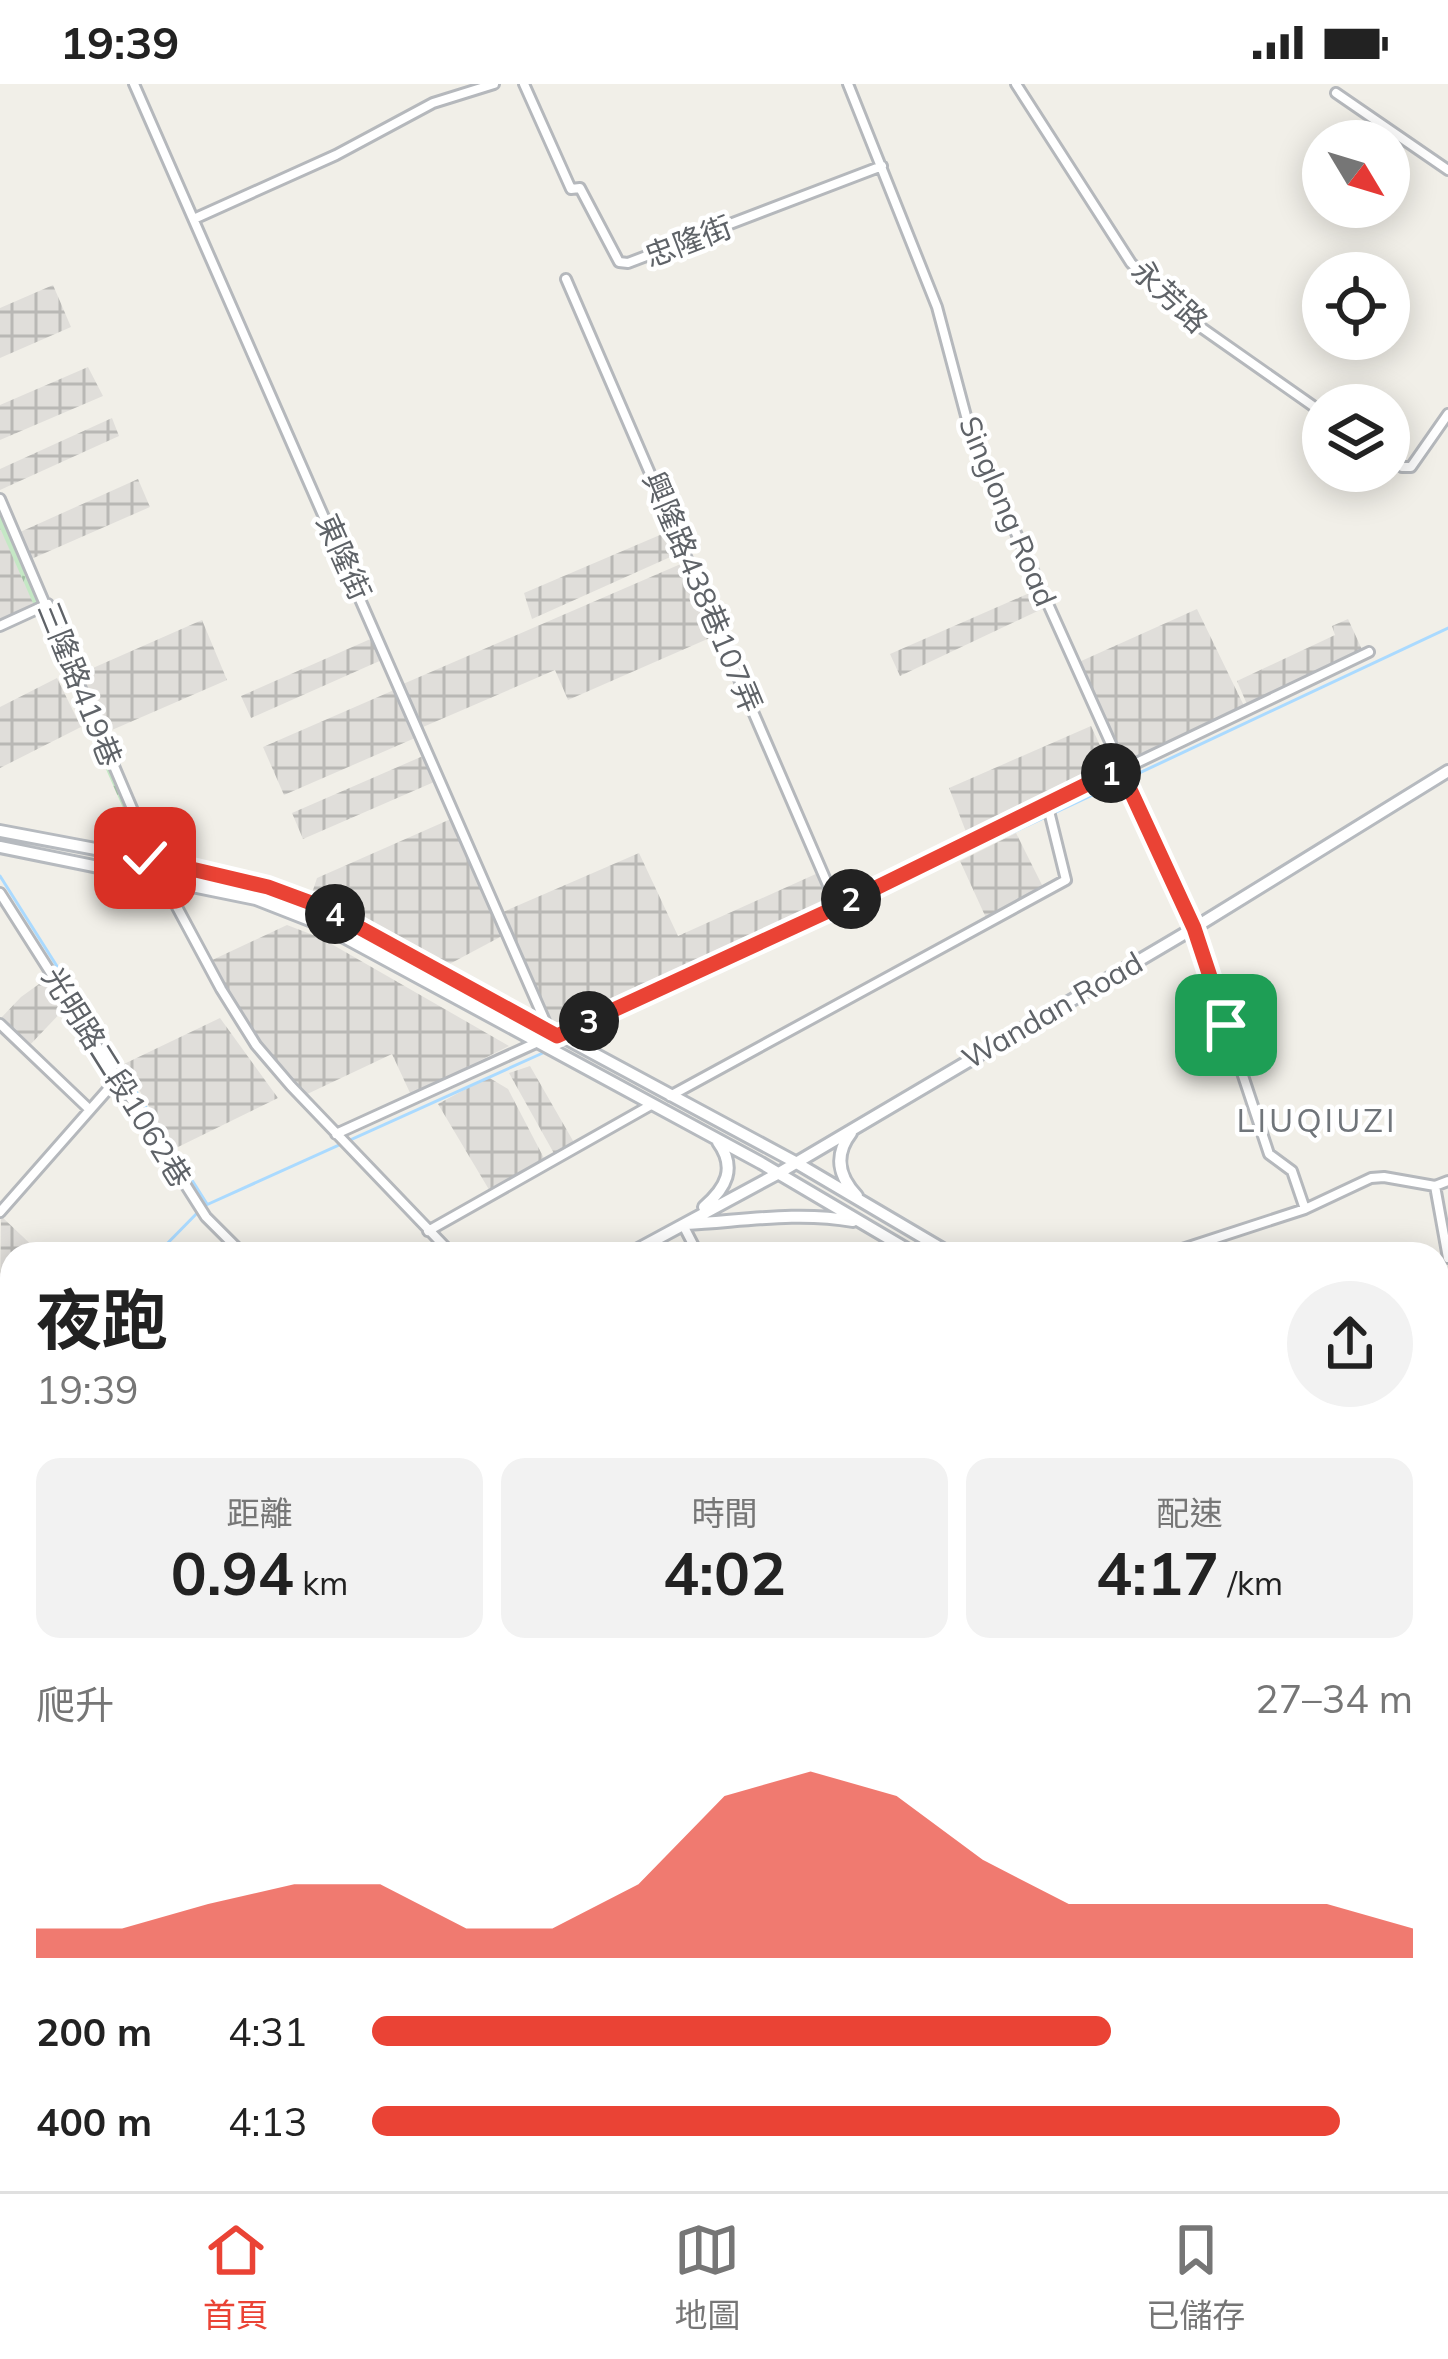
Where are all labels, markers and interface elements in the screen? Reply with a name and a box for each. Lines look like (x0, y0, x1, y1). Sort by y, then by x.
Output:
text: 19:39 (60, 14, 179, 70)
north arrow (1302, 120, 1410, 228)
map controls (1302, 120, 1410, 492)
street label: 忠隆街 (639, 207, 737, 275)
street label: 永芳路 (1124, 251, 1216, 341)
button: locate (1302, 252, 1410, 360)
button: layers (1302, 384, 1410, 492)
street label: Singlong Road (951, 410, 1065, 612)
street label: 興隆路438巷107弄 (635, 466, 771, 718)
street label: 東隆街 (308, 508, 380, 606)
street label: 三隆路419巷 (30, 596, 130, 772)
pin: 1 (1081, 743, 1141, 803)
text: 1 (1101, 752, 1121, 793)
pin (94, 807, 196, 909)
icon: check (112, 825, 178, 891)
pin: 2 (821, 869, 881, 929)
text: 2 (841, 878, 861, 919)
pin: 4 (305, 884, 365, 944)
text: 4 (325, 893, 345, 934)
street label: Wandan Road (955, 943, 1149, 1077)
street label: 光明路二段1062巷 (34, 960, 200, 1194)
pin (1175, 974, 1277, 1076)
pin: 3 (559, 991, 619, 1051)
icon: arrive (1193, 992, 1259, 1058)
text: 3 (579, 1000, 599, 1041)
district label: LIUQIUZI (1237, 1099, 1397, 1140)
text: 夜跑 (36, 1278, 168, 1361)
button: share (1287, 1281, 1413, 1407)
text: 19:39 (36, 1365, 139, 1414)
text: 距離 (227, 1492, 293, 1533)
text: 時間 (692, 1492, 758, 1533)
text: 配速 (1157, 1492, 1223, 1533)
text: 0.94 (171, 1535, 294, 1610)
text: 4:02 (663, 1535, 786, 1610)
text: 4:17 (1096, 1535, 1219, 1610)
text: km (294, 1562, 348, 1603)
text: /km (1219, 1562, 1283, 1603)
text: 27–34 m (1255, 1674, 1413, 1723)
text: 爬升 (36, 1680, 114, 1729)
text: 200 m (36, 2007, 152, 2056)
text: 4:31 (228, 2007, 307, 2056)
text: 400 m (36, 2097, 152, 2146)
text: 4:13 (228, 2097, 307, 2146)
tab: 首頁 (203, 2217, 269, 2337)
tab: 地圖 (674, 2217, 740, 2337)
tab: 已儲存 (1146, 2217, 1245, 2337)

